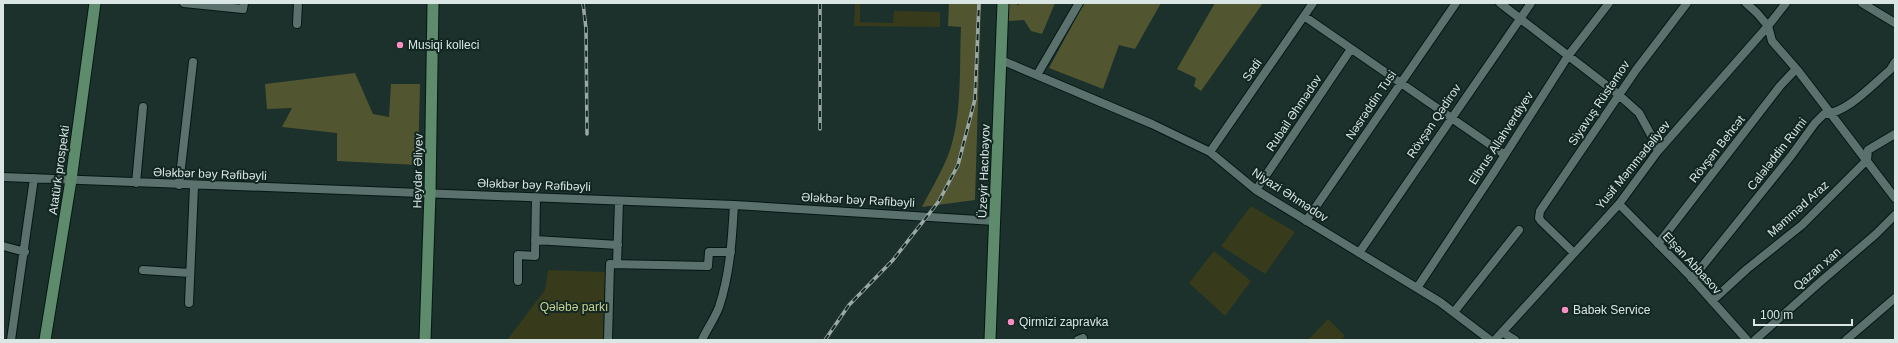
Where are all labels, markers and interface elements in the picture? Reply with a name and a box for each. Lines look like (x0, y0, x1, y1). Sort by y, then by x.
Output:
place label: Musiqi kolleci (408, 38, 479, 52)
marker: Musiqi kolleci (395, 40, 405, 50)
street label: Sədi (1239, 56, 1265, 84)
street label: Siyavuş Rüstəmov (1565, 58, 1633, 148)
street label: Nəsrəddin Tusi (1343, 68, 1399, 142)
street label: Rubail Əhmədov (1263, 72, 1325, 154)
street label: Rövşən Qədirov (1404, 81, 1464, 161)
street label: Elbrus Allahverdiyev (1466, 89, 1536, 187)
street label: Rövşən Behcət (1686, 112, 1748, 185)
street label: Calələddin Rumi (1744, 115, 1810, 193)
street label: Yusif Məmmədəliyev (1593, 118, 1673, 212)
street label: Atatürk prospekti (46, 124, 72, 216)
street label: Üzeyir Hacıbəyov (975, 124, 993, 218)
street label: Heydər Əliyev (410, 133, 426, 209)
street label: Ələkbər bəy Rəfibəyli (153, 165, 267, 183)
street label: Niyazi Əhmədov (1249, 165, 1331, 225)
street label: Ələkbər bəy Rəfibəyli (477, 176, 591, 194)
street label: Məmməd Araz (1765, 178, 1831, 240)
street label: Ələkbər bəy Rəfibəyli (801, 190, 915, 210)
street label: Elşən Abbasov (1660, 229, 1724, 297)
street label: Qazan xan (1791, 245, 1843, 293)
park label: Qələbə parkı (540, 300, 608, 314)
scale bar (1754, 301, 1852, 327)
place label: Babək Service (1573, 303, 1651, 317)
marker: Babək Service (1560, 305, 1570, 315)
text: 100 m (1760, 308, 1793, 322)
place label: Qirmizi zapravka (1019, 315, 1109, 329)
marker: Qirmizi zapravka (1006, 317, 1016, 327)

